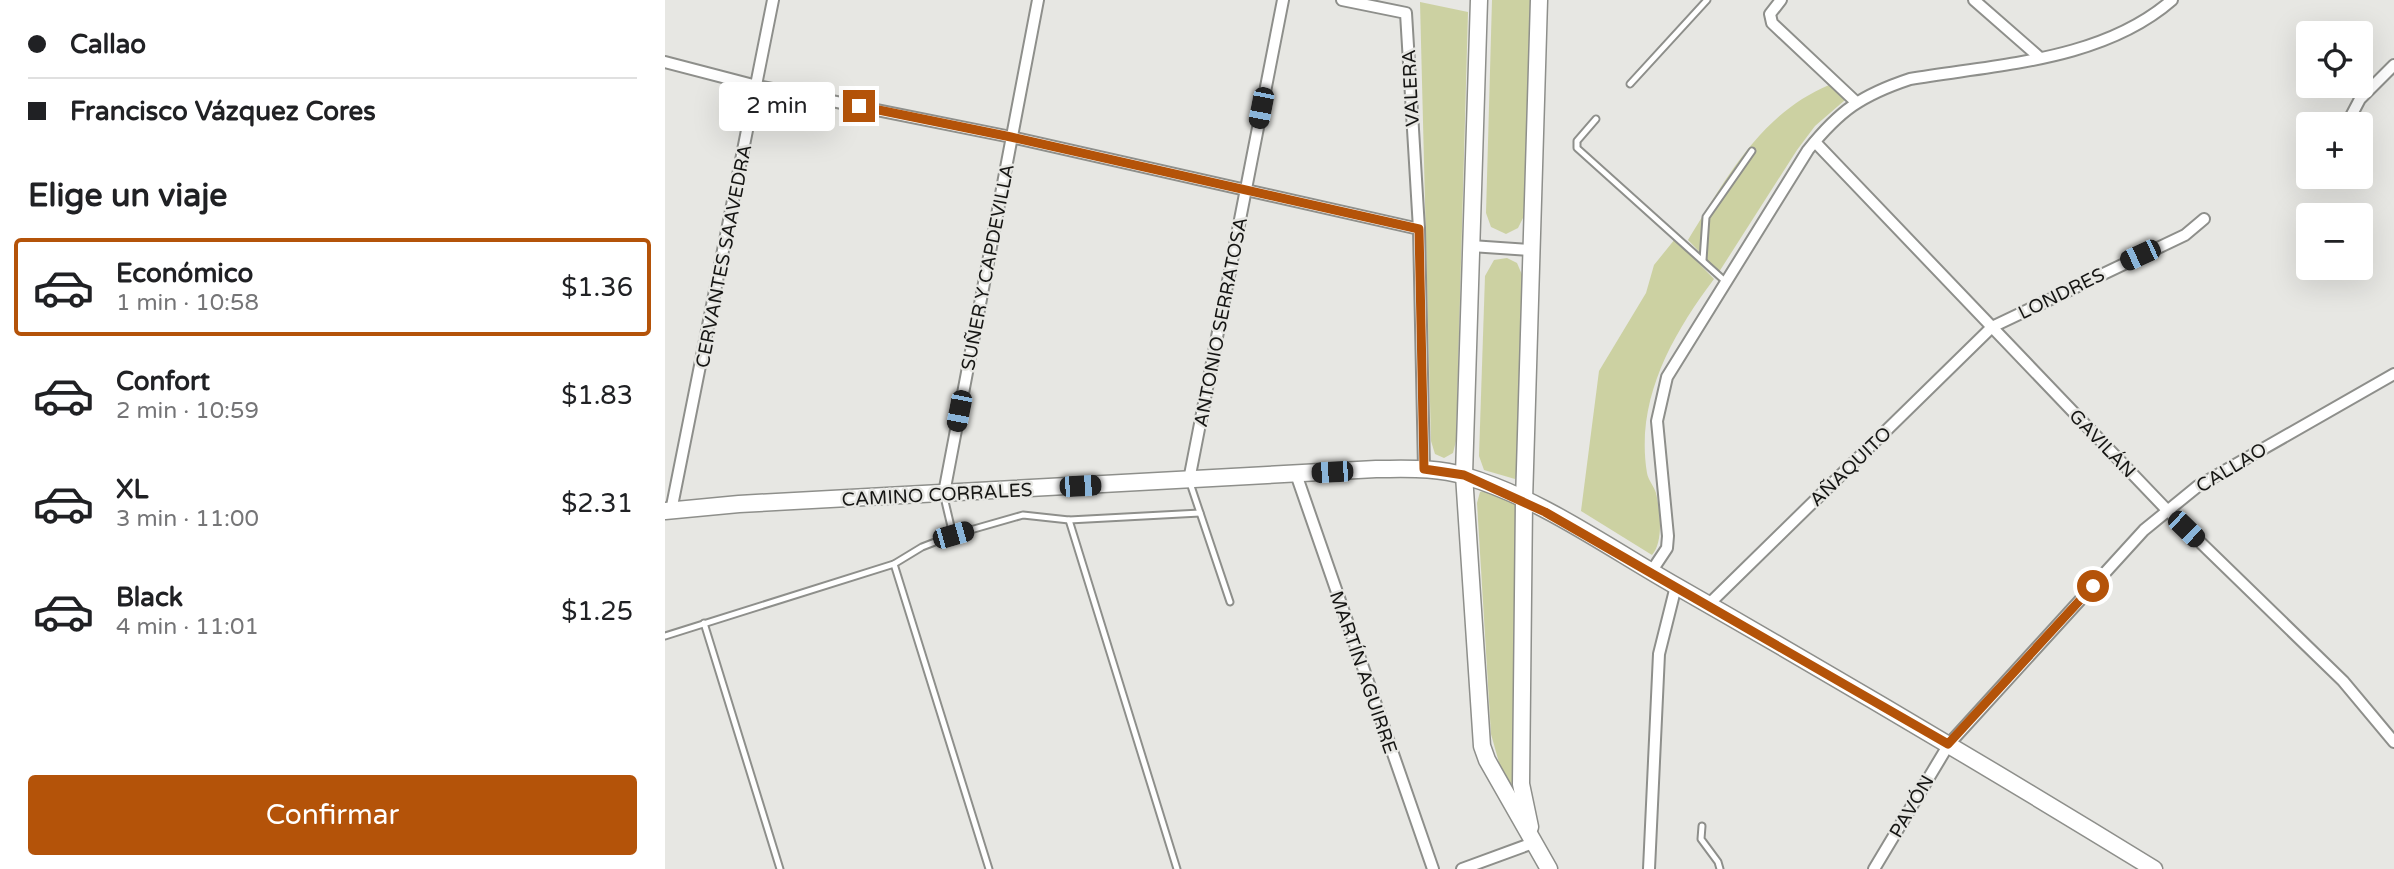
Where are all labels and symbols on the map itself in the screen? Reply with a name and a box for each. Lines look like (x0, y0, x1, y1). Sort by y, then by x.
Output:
street label: VALERA (1398, 49, 1424, 127)
callout: 2 min (719, 82, 835, 130)
car (1247, 85, 1276, 131)
route end (843, 90, 875, 122)
street label: CERVANTES SAAVEDRA (692, 143, 756, 370)
street label: SUÑER Y CAPDEVILLA (956, 162, 1019, 372)
street label: ANTONIO SERRATOSA (1190, 215, 1252, 429)
car (2117, 237, 2164, 273)
street label: LONDRES (2015, 264, 2108, 324)
car (945, 388, 974, 434)
street label: GAVILÁN (2064, 404, 2141, 482)
street label: AÑAQUITO (1805, 422, 1896, 511)
street label: CALLAO (2192, 438, 2271, 497)
car (1311, 460, 1354, 484)
car (1059, 474, 1102, 498)
street label: CAMINO CORRALES (841, 479, 1033, 511)
car (2164, 507, 2209, 551)
car (930, 519, 977, 551)
route start (2077, 570, 2109, 602)
street label: MARTÍN AGUIRRE (1325, 588, 1402, 757)
street label: PAVÓN (1884, 771, 1939, 842)

